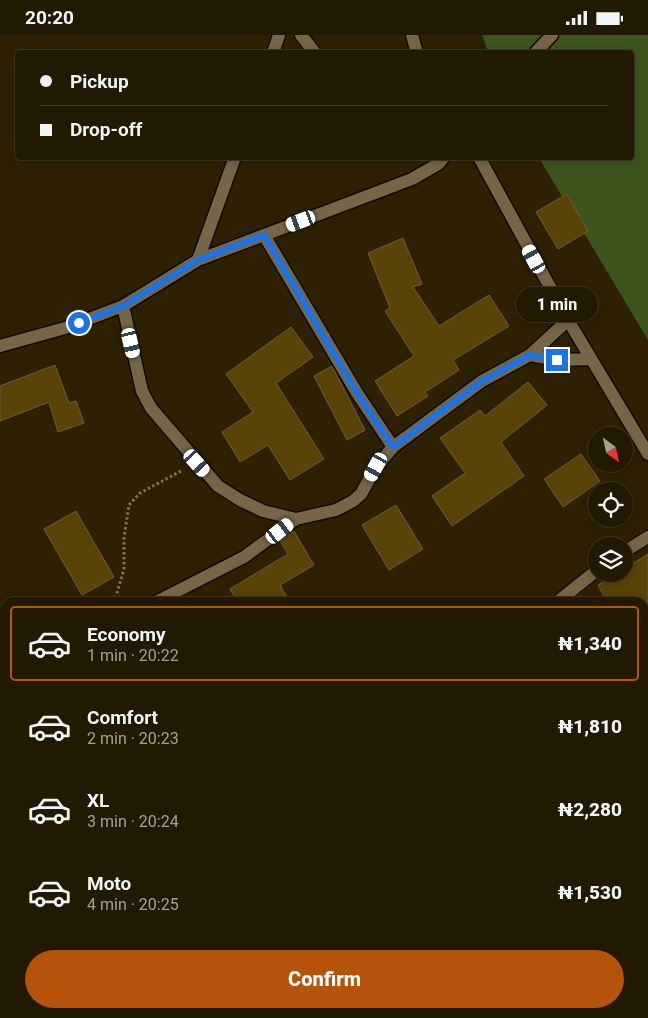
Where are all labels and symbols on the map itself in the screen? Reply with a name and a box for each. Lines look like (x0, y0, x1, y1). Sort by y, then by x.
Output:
car (284, 209, 317, 233)
car (520, 242, 547, 276)
callout: 1 min (516, 287, 598, 323)
route start (68, 312, 90, 334)
car (120, 327, 141, 359)
route end (546, 349, 568, 371)
north arrow (588, 427, 632, 473)
car (181, 447, 212, 479)
car (362, 450, 389, 484)
car (263, 516, 296, 546)

